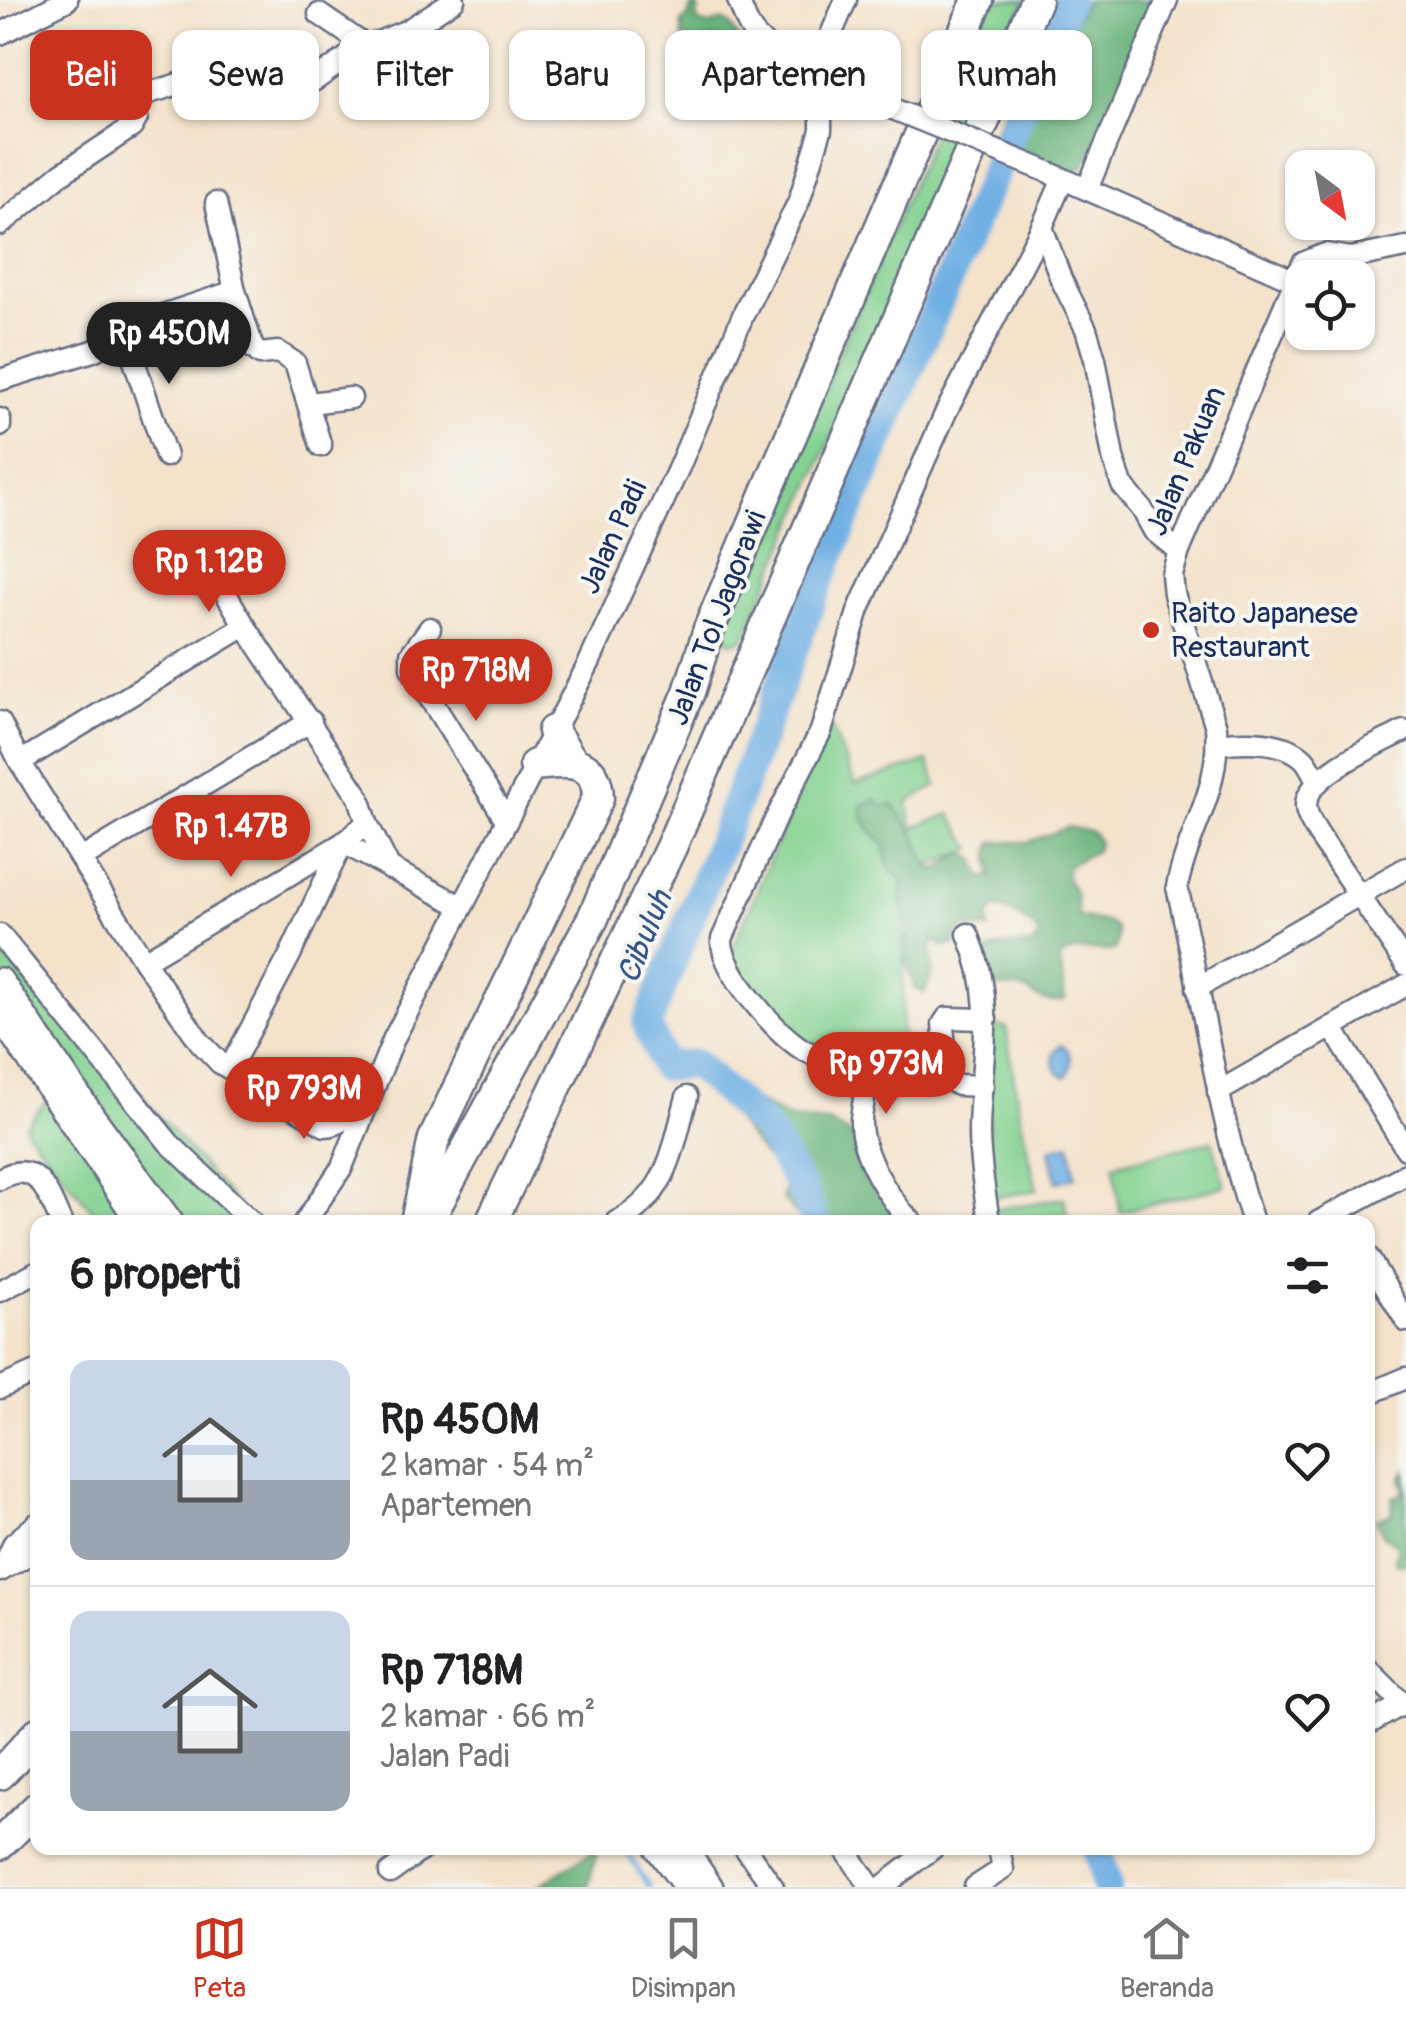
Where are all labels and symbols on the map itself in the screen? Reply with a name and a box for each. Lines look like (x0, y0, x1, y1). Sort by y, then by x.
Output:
north arrow (1285, 150, 1375, 240)
pin: Rp 450M (77, 302, 261, 387)
street label: Jalan Pakuan (1138, 381, 1234, 541)
street label: Jalan Padi (571, 474, 655, 600)
street label: Jalan Tol Jagorawi (659, 505, 775, 731)
pin: Rp 1.12B (106, 530, 312, 615)
place label: Raito Japanese Restaurant (1171, 595, 1358, 666)
marker: Raito Japanese Restaurant (1140, 619, 1162, 641)
pin: Rp 718M (384, 639, 568, 724)
pin: Rp 1.47B (128, 795, 334, 880)
water label: Cibuluh (608, 883, 682, 989)
pin: Rp 973M (794, 1032, 978, 1117)
pin: Rp 793M (212, 1057, 396, 1142)

